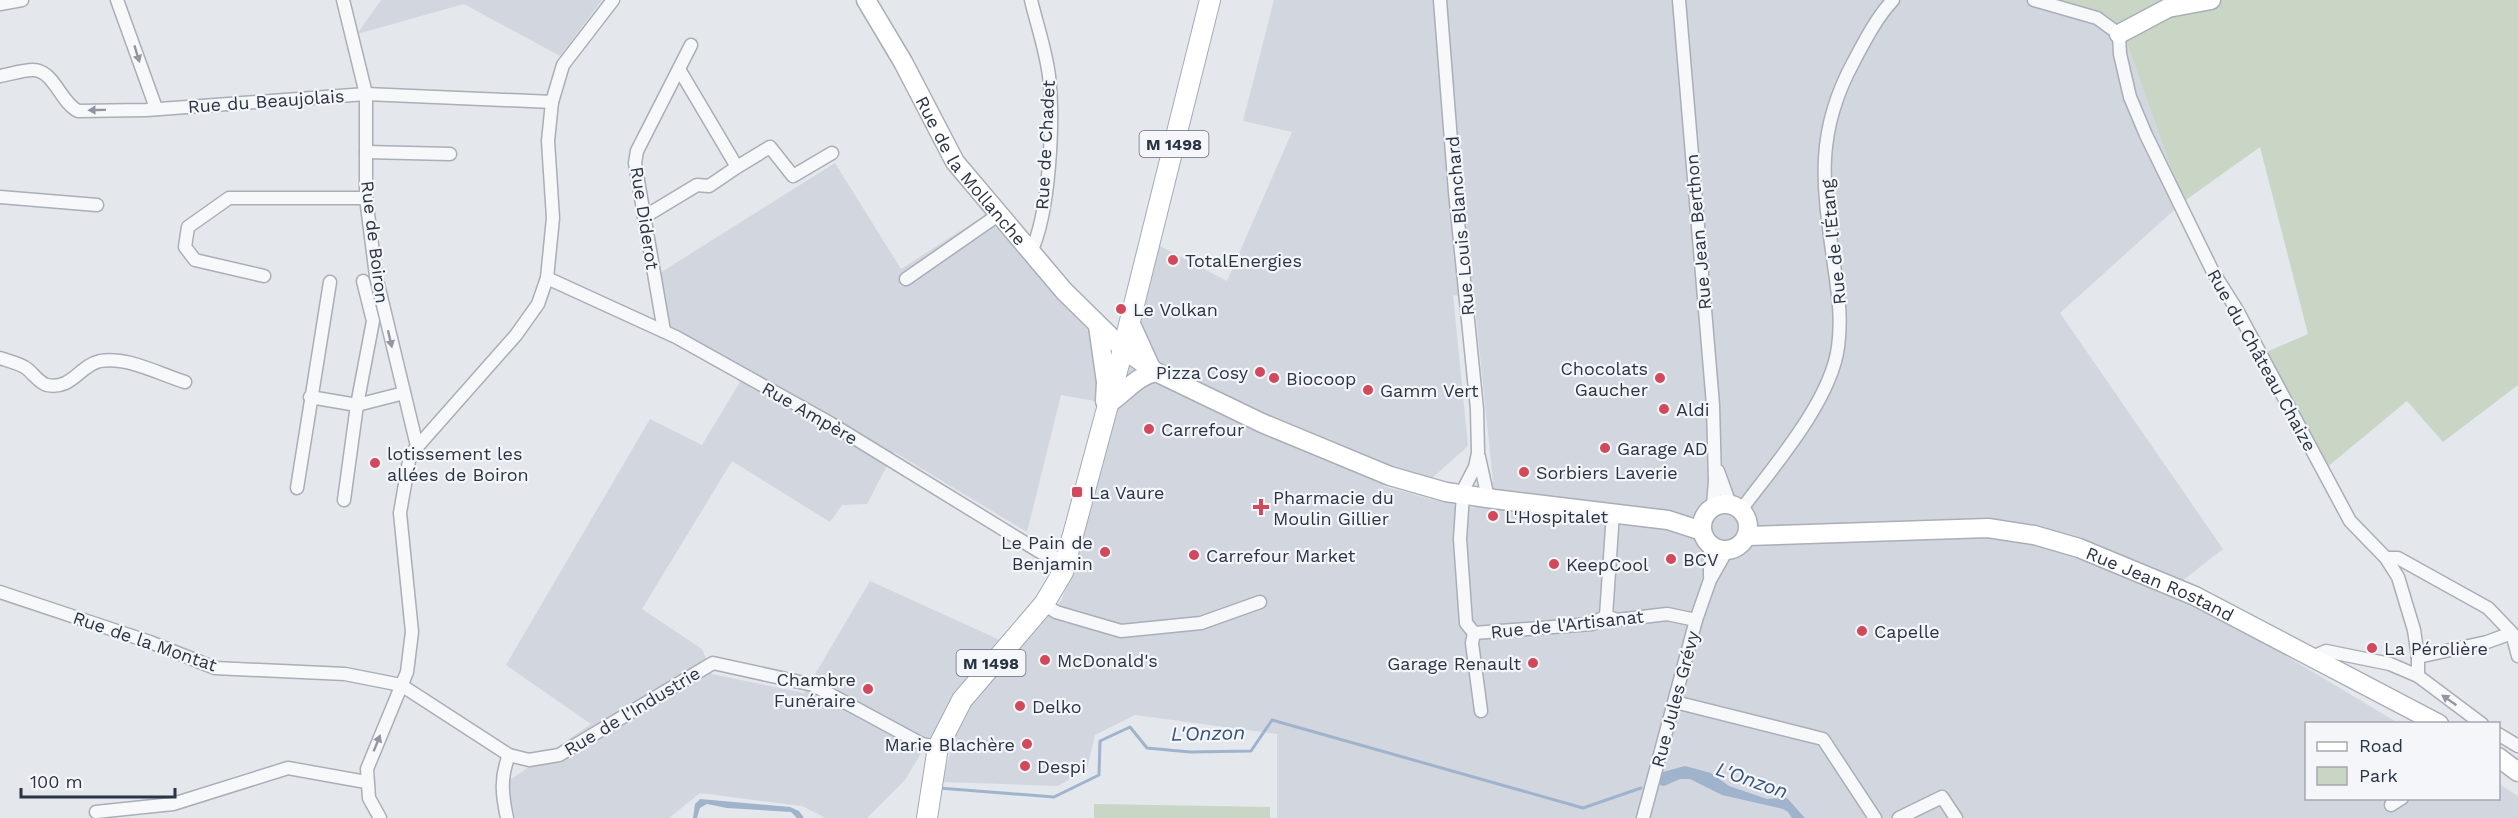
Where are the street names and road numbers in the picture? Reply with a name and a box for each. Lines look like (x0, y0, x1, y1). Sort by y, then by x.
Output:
street label: Rue de Chadet (1031, 79, 1059, 210)
street label: Rue du Beaujolais (187, 85, 345, 117)
street label: Rue de la Mollanche (912, 92, 1031, 249)
road number: M 1498 (1140, 131, 1208, 157)
street label: Rue Louis Blanchard (1442, 135, 1478, 317)
street label: Rue Jean Berthon (1681, 153, 1715, 311)
street label: Rue Diderot (626, 165, 664, 271)
street label: Rue de l'Étang (1816, 178, 1850, 306)
street label: Rue de Boiron (357, 179, 393, 305)
street label: Rue du Château Chaize (2203, 265, 2321, 455)
street label: Rue Ampère (758, 377, 862, 449)
street label: Rue Jean Rostand (2083, 542, 2238, 625)
street label: Rue de l'Artisanat (1489, 605, 1645, 642)
street label: Rue de la Montat (70, 607, 220, 676)
street label: Rue Jules Grévy (1647, 628, 1704, 770)
road number: M 1498 (956, 650, 1026, 676)
street label: Rue de l'Industrie (560, 662, 704, 760)

